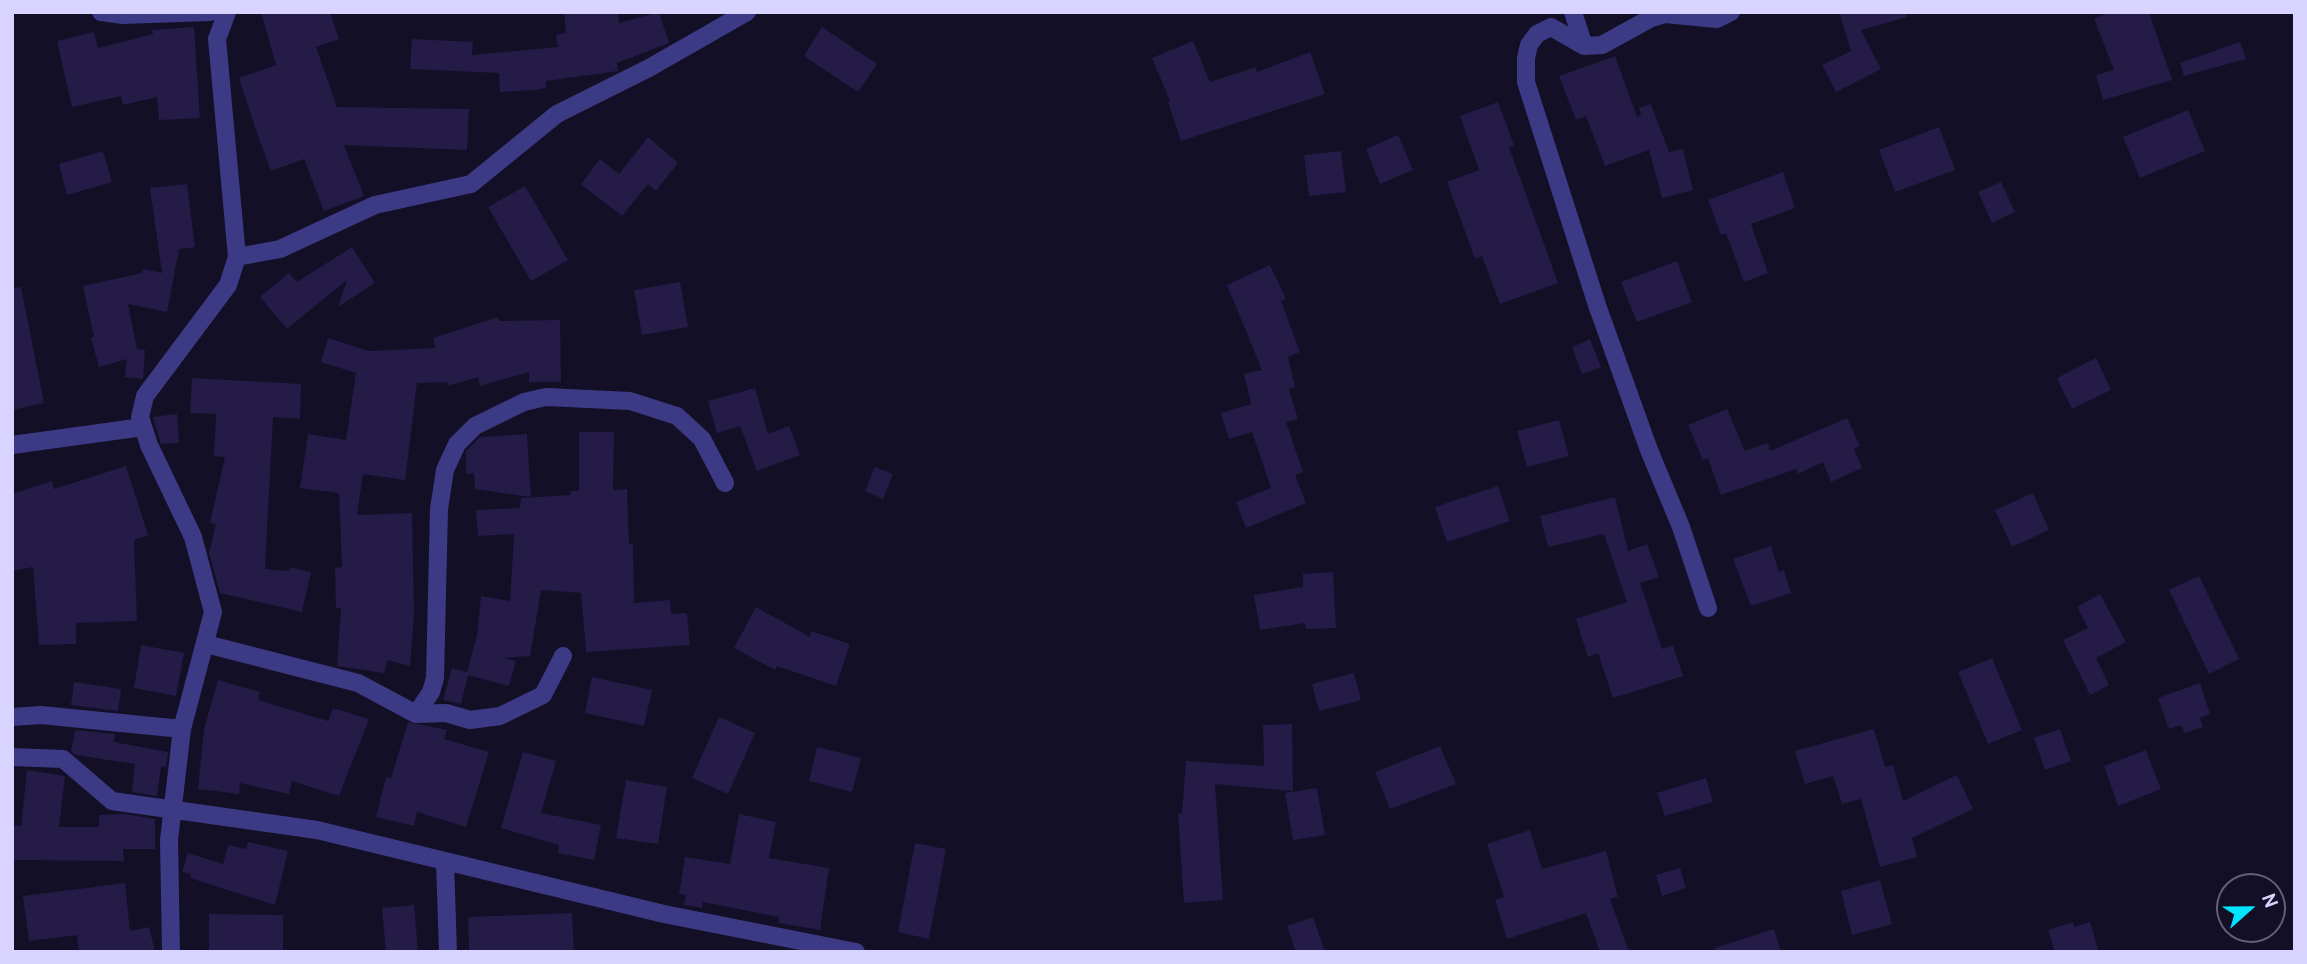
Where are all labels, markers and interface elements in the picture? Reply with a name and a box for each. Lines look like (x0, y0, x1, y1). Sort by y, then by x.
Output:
north arrow (2216, 873, 2286, 943)
text: N (2255, 891, 2282, 912)

